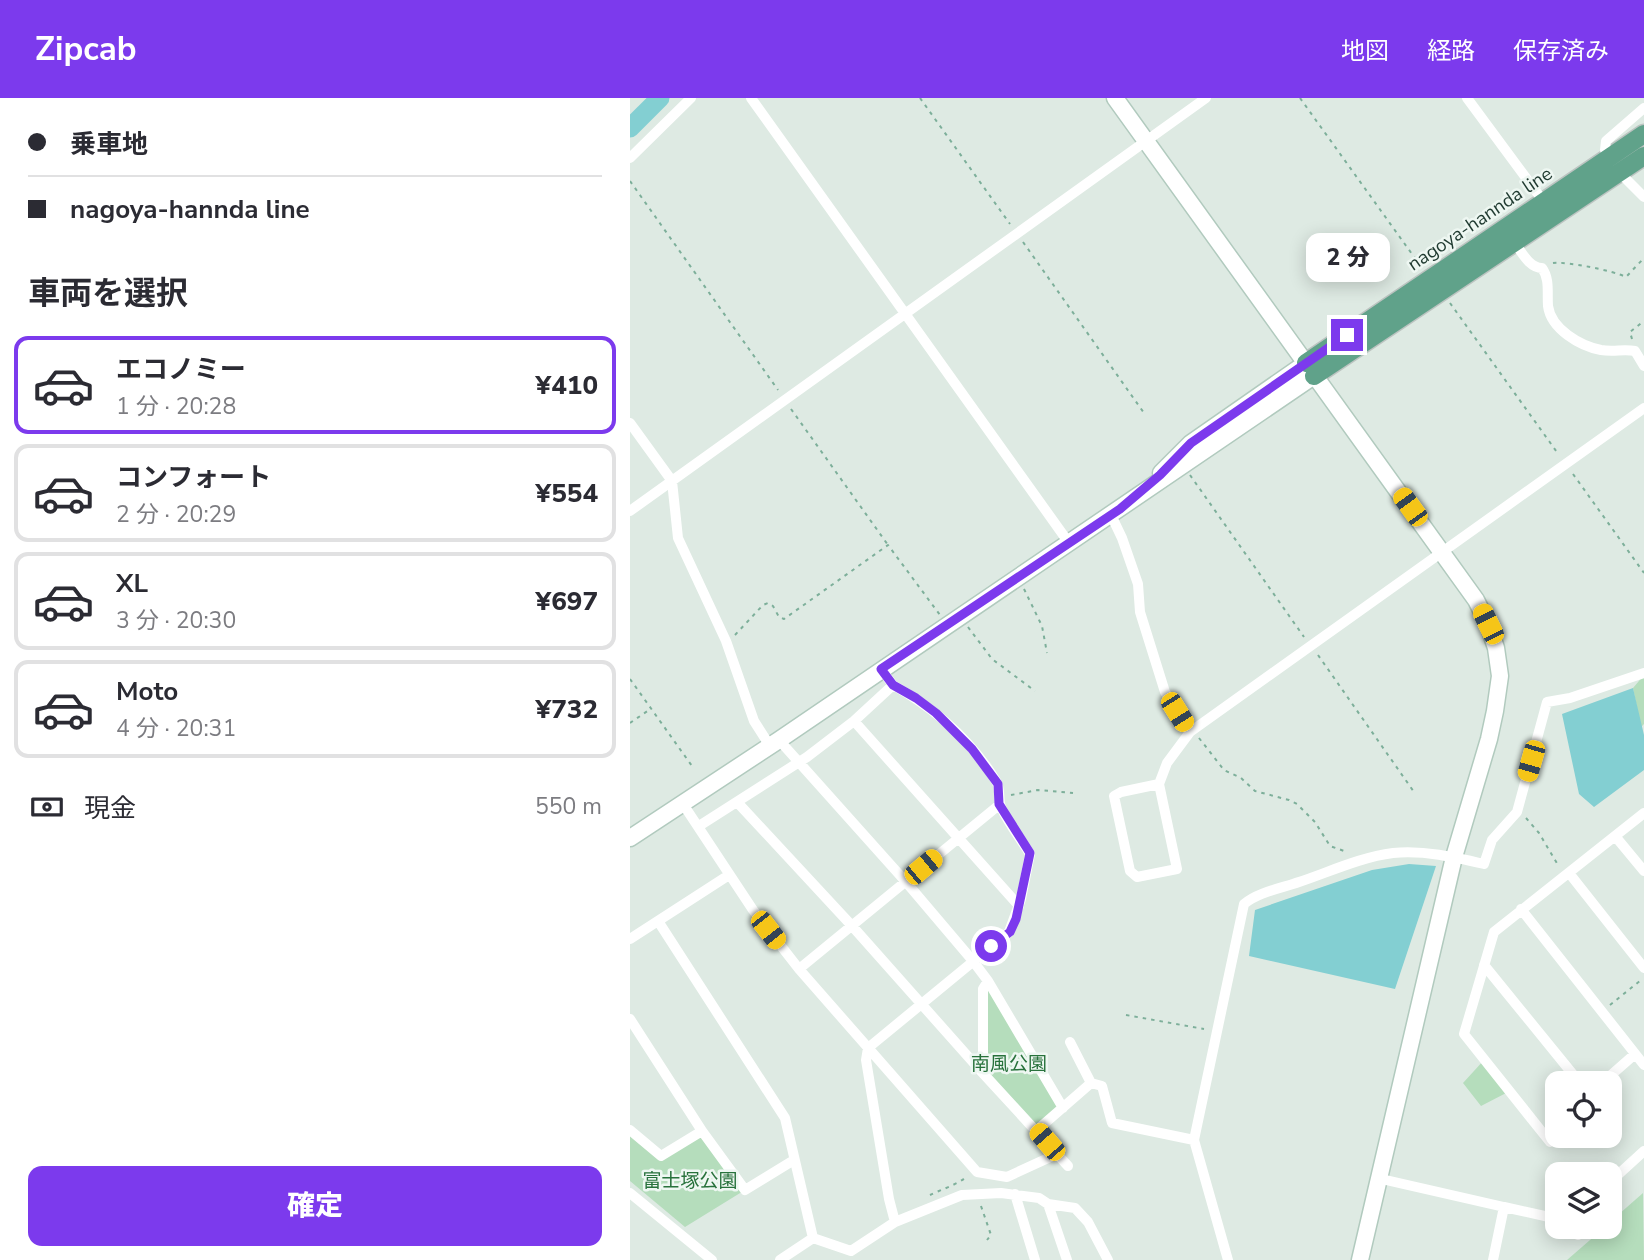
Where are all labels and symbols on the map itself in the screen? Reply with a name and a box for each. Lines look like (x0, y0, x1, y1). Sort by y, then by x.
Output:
street label: nagoya-hannda line (1402, 161, 1558, 277)
callout: 2 分 (1305, 233, 1389, 282)
route end (1331, 319, 1363, 351)
car (1390, 484, 1431, 530)
car (1470, 601, 1507, 647)
car (1157, 689, 1198, 735)
car (1516, 738, 1547, 784)
car (901, 845, 946, 889)
car (747, 907, 790, 953)
route start (975, 930, 1007, 962)
park label: 南風公園 (971, 1051, 1047, 1077)
car (1026, 1119, 1069, 1165)
park label: 富士塚公園 (642, 1168, 738, 1194)

